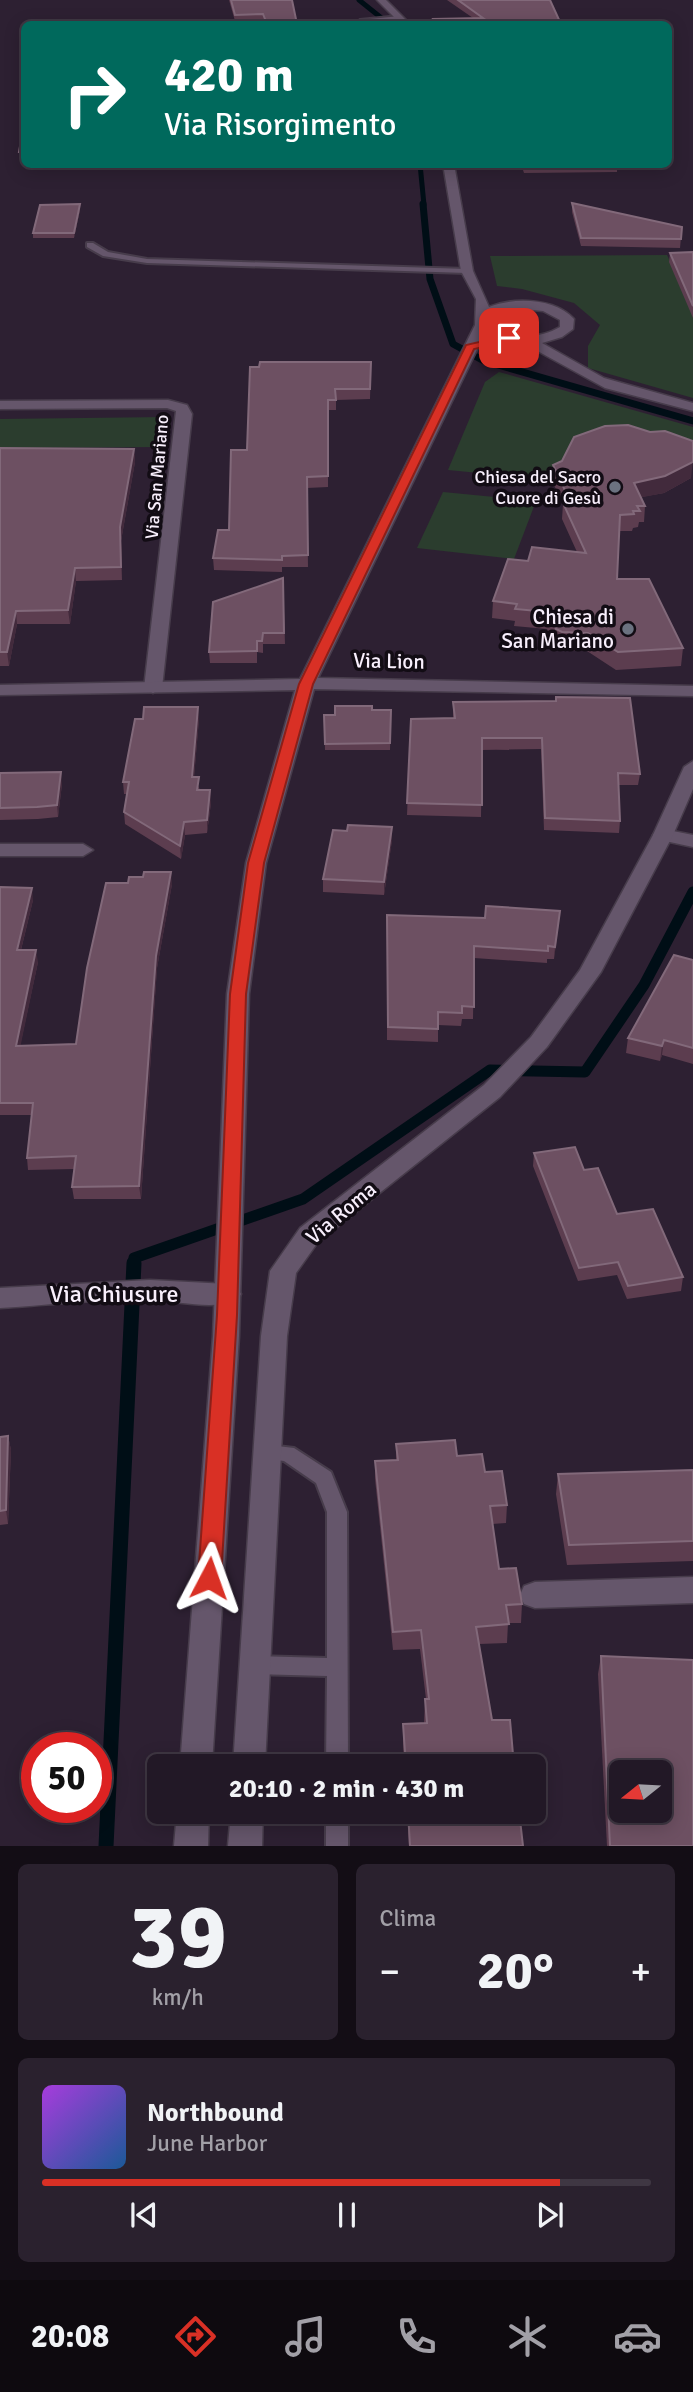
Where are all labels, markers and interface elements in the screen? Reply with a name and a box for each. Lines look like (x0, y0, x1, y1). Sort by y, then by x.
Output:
text: 420 m (164, 45, 294, 105)
icon: right (49, 49, 140, 140)
text: Via Risorgimento (164, 105, 396, 144)
pin (479, 308, 539, 368)
icon: arrive (490, 319, 528, 357)
street label: Via San Mariano (141, 414, 173, 540)
place label: Chiesa del Sacro Cuore di Gesù (475, 466, 601, 509)
marker: Chiesa del Sacro Cuore di Gesù (607, 479, 623, 495)
place label: Chiesa di San Mariano (501, 604, 614, 654)
marker: Chiesa di San Mariano (620, 621, 636, 637)
street label: Via Lion (353, 647, 425, 675)
street label: Via Roma (301, 1176, 381, 1250)
street label: Via Chiusure (50, 1279, 178, 1309)
position arrow (172, 1541, 246, 1615)
speed limit sign: 50 (21, 1732, 112, 1823)
north arrow (609, 1760, 672, 1824)
map controls (609, 1760, 672, 1823)
text: 20:10 · 2 min · 430 m (229, 1773, 464, 1805)
text: 39 (129, 1881, 227, 1994)
text: Clima (380, 1904, 436, 1933)
text: 20° (477, 1939, 554, 2003)
text: − (380, 1948, 400, 1995)
text: + (630, 1948, 651, 1995)
text: km/h (152, 1983, 204, 2012)
text: Northbound (147, 2097, 284, 2129)
text: June Harbor (147, 2129, 267, 2158)
icon: previous (125, 2196, 163, 2234)
icon: pause (328, 2196, 366, 2234)
icon: next (531, 2196, 569, 2234)
icon: directions (171, 2312, 220, 2361)
icon: music (281, 2312, 330, 2361)
icon: phone (392, 2312, 441, 2361)
icon: climate (503, 2312, 552, 2361)
icon: car (613, 2312, 662, 2361)
text: 20:08 (31, 2317, 109, 2356)

